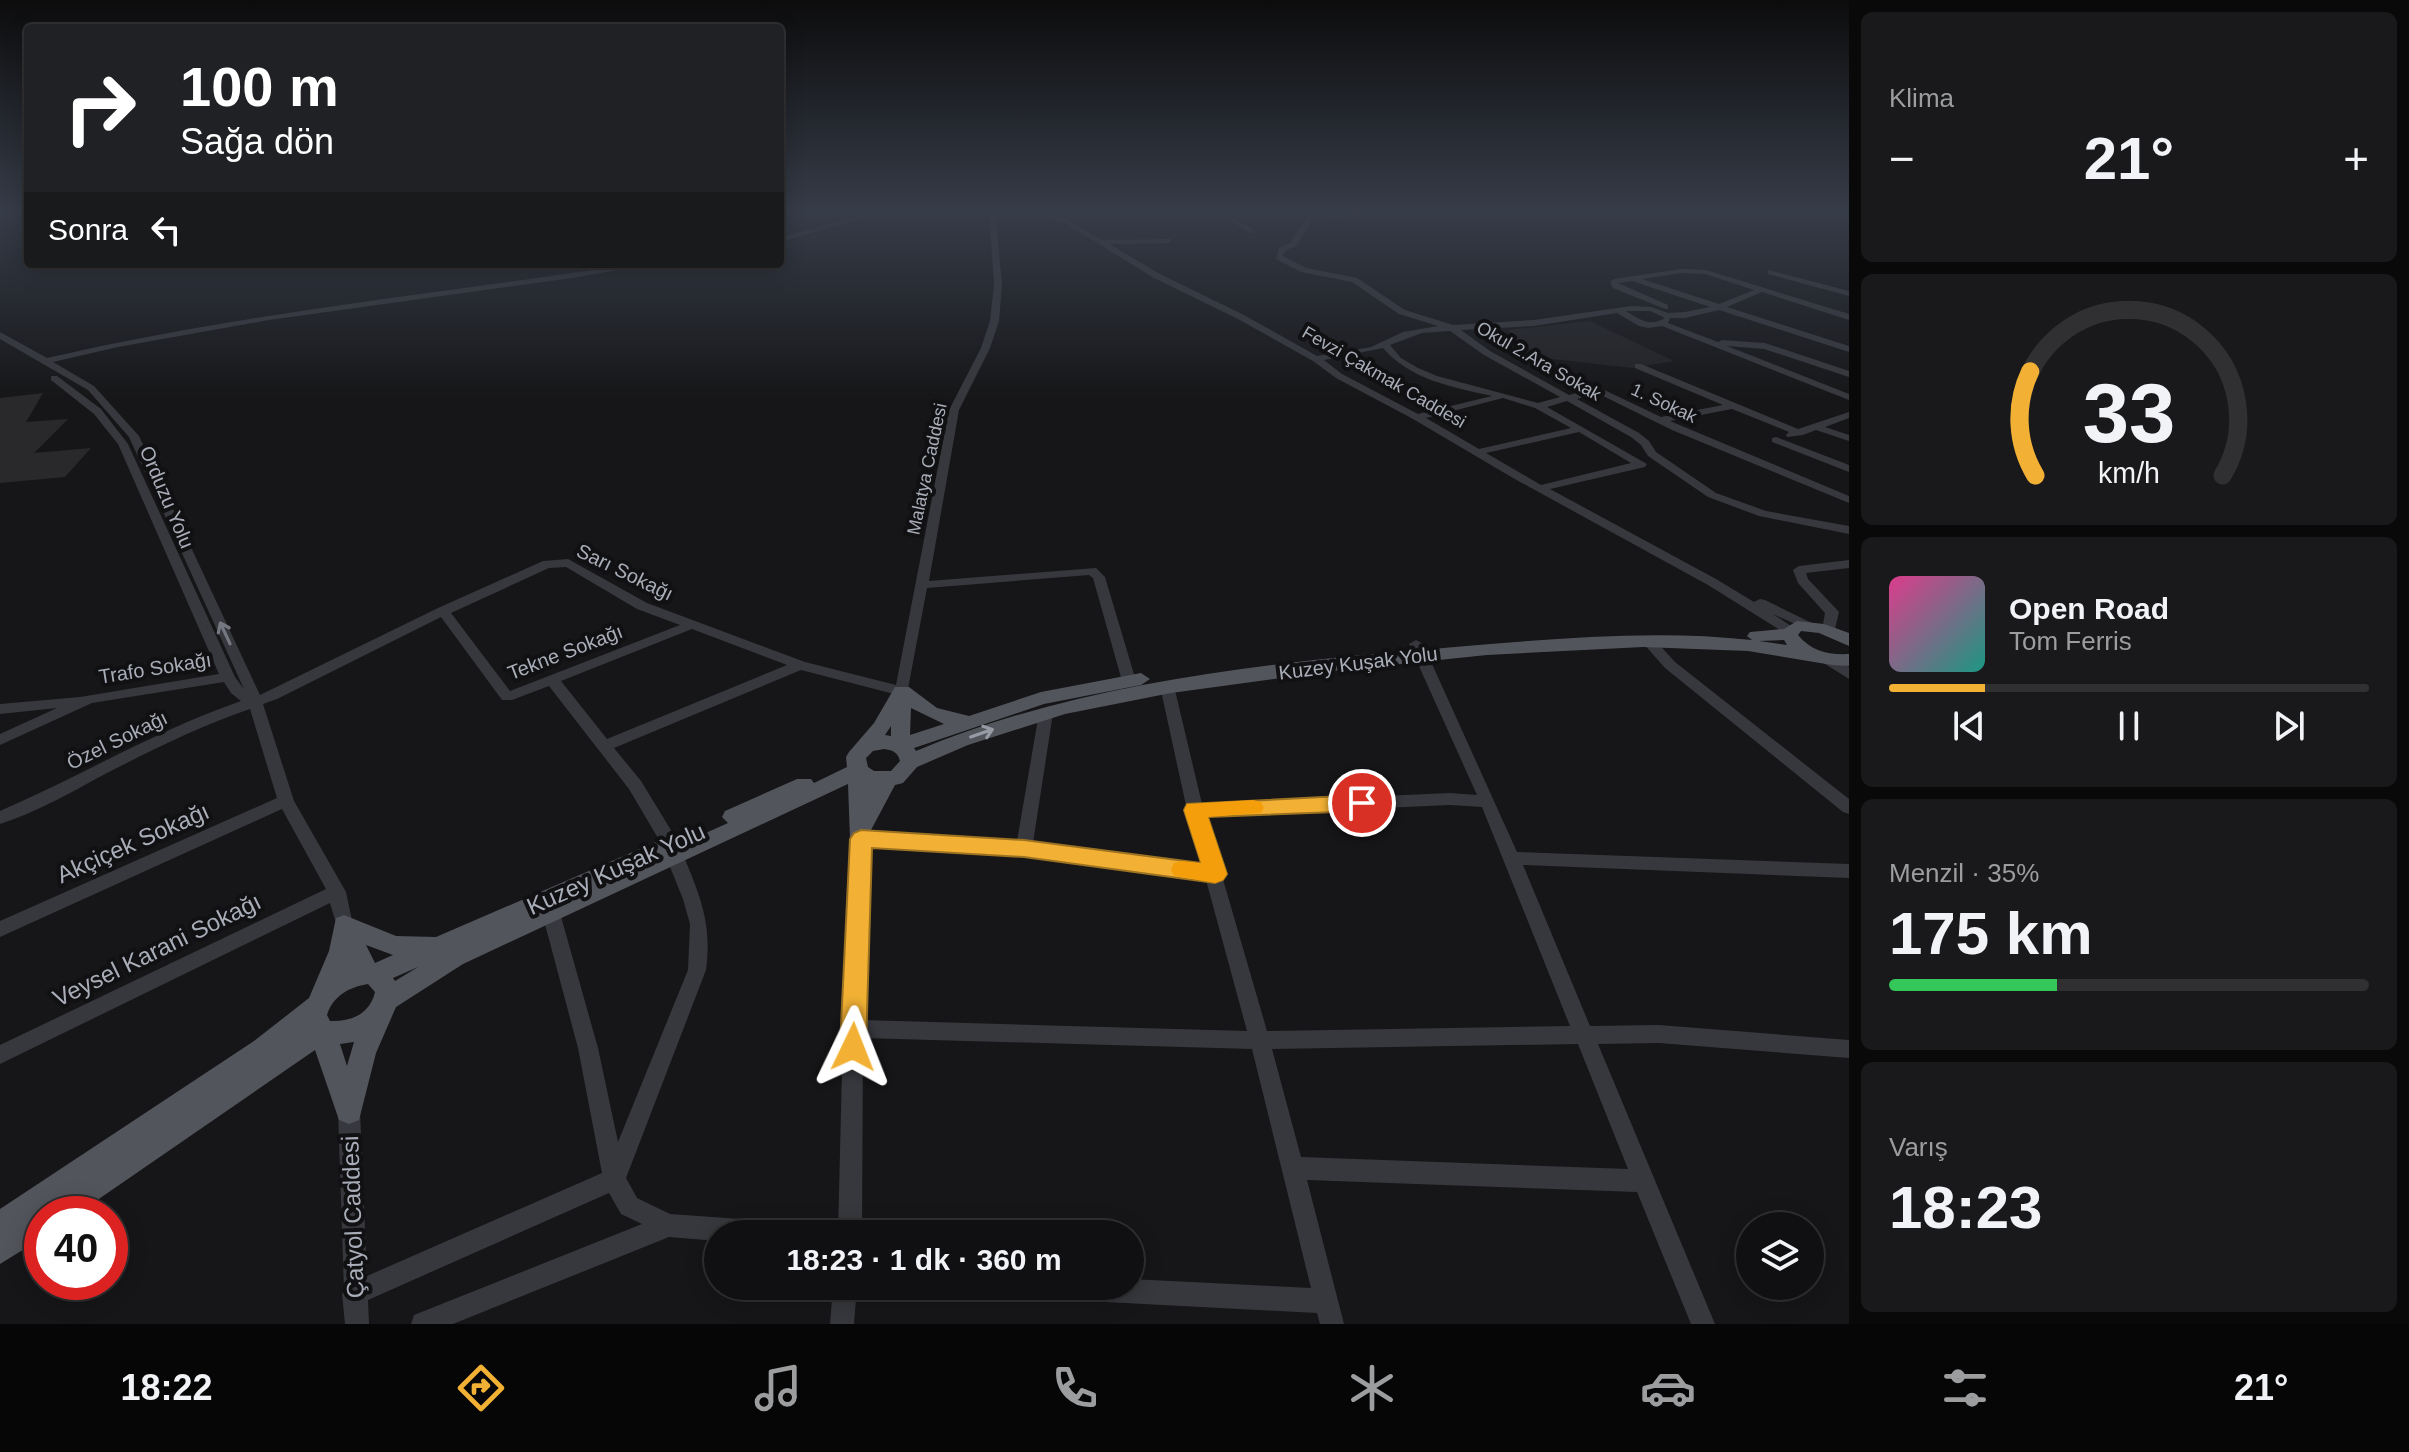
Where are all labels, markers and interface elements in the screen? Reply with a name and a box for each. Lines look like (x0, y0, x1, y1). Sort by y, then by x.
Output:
text: 100 m (180, 55, 339, 118)
icon: right (48, 56, 152, 160)
text: Klima (1889, 83, 1954, 113)
text: Sağa dön (180, 121, 334, 162)
text: 21° (2084, 125, 2174, 192)
text: − (1889, 134, 1915, 183)
text: + (2343, 134, 2369, 183)
icon: left (144, 208, 188, 252)
text: Sonra (48, 213, 128, 246)
street label: Okul 2.Ara Sokak (1473, 317, 1606, 405)
street label: Fevzi Çakmak Caddesi (1299, 322, 1469, 432)
text: 33 (2083, 366, 2175, 459)
street label: 1. Sokak (1628, 379, 1701, 427)
street label: Malatya Caddesi (903, 401, 951, 537)
street label: Orduzu Yolu (136, 443, 198, 551)
text: km/h (2098, 457, 2160, 489)
street label: Sarı Sokağı (573, 539, 677, 605)
text: Open Road (2009, 592, 2169, 625)
street label: Tekne Sokağı (504, 620, 626, 684)
one-way arrow (217, 621, 232, 645)
text: Tom Ferris (2009, 626, 2132, 656)
street label: Kuzey Kuşak Yolu (1277, 642, 1439, 684)
street label: Trafo Sokağı (97, 648, 213, 688)
icon: previous (1947, 704, 1991, 748)
icon: pause (2107, 704, 2151, 748)
icon: next (2267, 704, 2311, 748)
street label: Özel Sokağı (63, 706, 171, 774)
one-way arrow (970, 725, 995, 740)
pin (1328, 769, 1396, 837)
icon: arrive (1340, 781, 1384, 825)
street label: Akçiçek Sokağı (52, 797, 213, 888)
street label: Kuzey Kuşak Yolu (523, 817, 709, 920)
text: Menzil · 35% (1889, 858, 2039, 888)
street label: Veysel Karani Sokağı (48, 887, 265, 1012)
text: 175 km (1889, 900, 2093, 967)
position arrow (811, 1005, 895, 1089)
text: Varış (1889, 1132, 1948, 1162)
street label: Çatyol Caddesi (336, 1135, 369, 1299)
text: 18:23 (1889, 1174, 2042, 1241)
speed limit sign: 40 (24, 1196, 128, 1300)
map controls (1736, 1212, 1824, 1300)
button: layers (1736, 1212, 1824, 1300)
text: 18:23 · 1 dk · 360 m (786, 1243, 1062, 1276)
icon: directions (453, 1360, 509, 1416)
icon: music (750, 1360, 806, 1416)
icon: phone (1047, 1360, 1103, 1416)
icon: climate (1344, 1360, 1400, 1416)
icon: car (1640, 1360, 1696, 1416)
icon: filters (1937, 1360, 1993, 1416)
text: 18:22 (120, 1367, 212, 1408)
text: 21° (2234, 1367, 2289, 1408)

